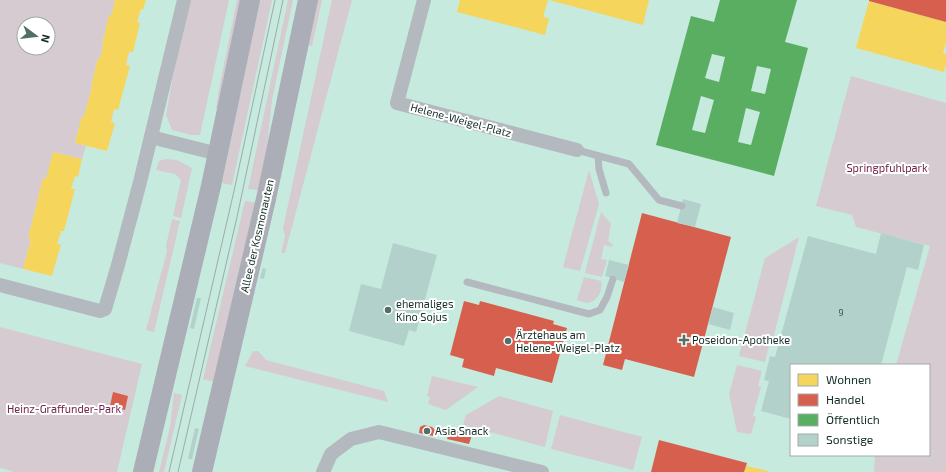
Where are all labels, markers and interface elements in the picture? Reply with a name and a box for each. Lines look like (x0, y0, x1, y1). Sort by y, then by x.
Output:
north arrow (16, 16, 56, 56)
text: N (39, 33, 53, 44)
street label: Helene-Weigel-Platz (409, 100, 513, 139)
park label: Springpfuhlpark (846, 161, 928, 174)
street label: Allee der Kosmonauten (237, 178, 276, 294)
place label: ehemaliges Kino Sojus (396, 297, 454, 324)
marker: ehemaliges Kino Sojus (383, 305, 393, 315)
house number: 9 (838, 307, 844, 318)
place label: Ärztehaus am Helene-Weigel-Platz (516, 328, 620, 354)
place label: Poseidon-Apotheke (692, 333, 790, 346)
marker: Poseidon-Apotheke (679, 335, 689, 345)
marker: Ärztehaus am Helene-Weigel-Platz (503, 336, 513, 346)
legend (790, 364, 930, 456)
text: Wohnen (826, 372, 871, 386)
text: Handel (826, 392, 865, 406)
park label: Heinz-Graffunder-Park (7, 402, 121, 415)
text: Öffentlich (826, 412, 880, 426)
place label: Asia Snack (435, 424, 489, 437)
marker: Asia Snack (422, 426, 432, 436)
text: Sonstige (826, 432, 873, 446)

